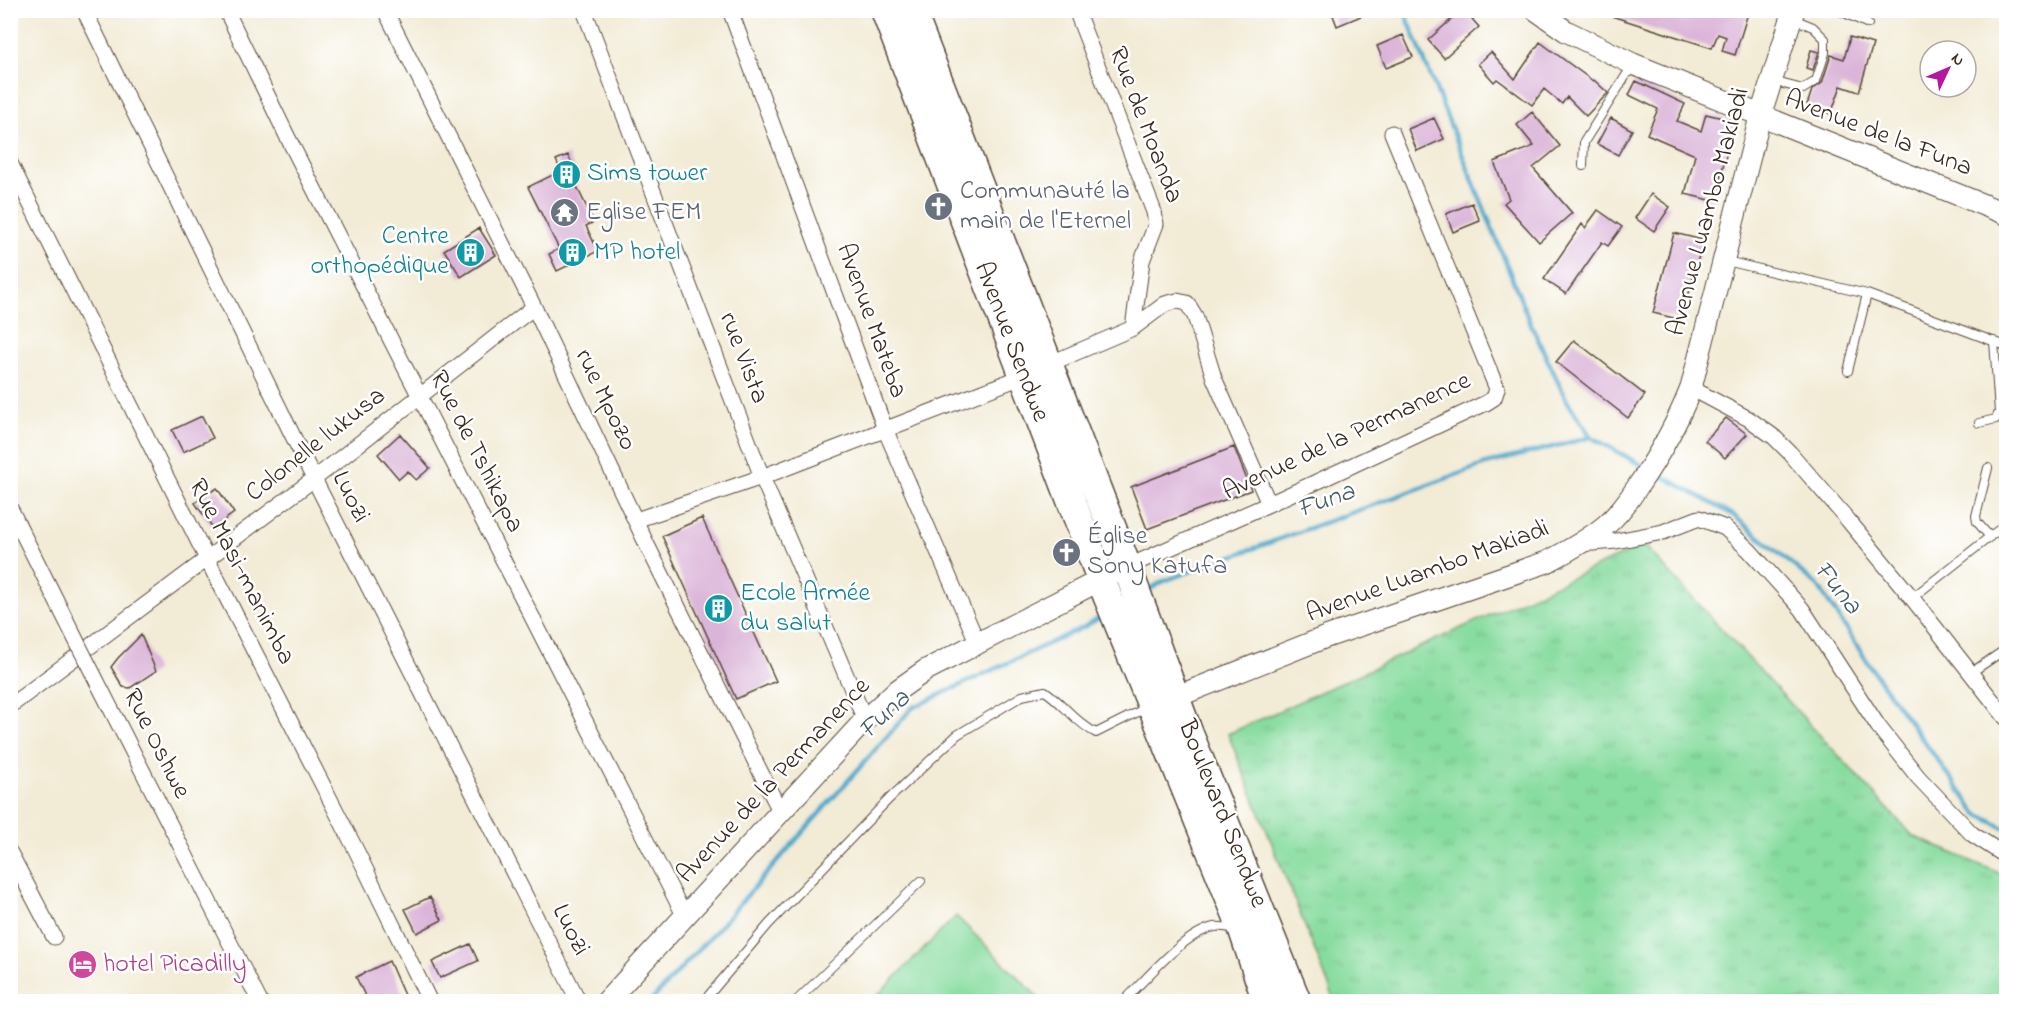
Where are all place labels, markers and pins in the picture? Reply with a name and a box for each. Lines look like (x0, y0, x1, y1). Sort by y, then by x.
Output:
place label: Sims tower (587, 155, 708, 193)
building icon: Sims tower (550, 158, 582, 190)
place label: Communauté la main de l'Eternel (960, 173, 1131, 241)
church icon: Communauté la main de l'Eternel (923, 191, 955, 223)
place label: Eglise FEM (586, 194, 701, 232)
temple icon: Eglise FEM (549, 197, 581, 229)
place label: Centre orthopédique (310, 218, 449, 286)
place label: MP hotel (594, 234, 680, 272)
building icon: Centre orthopédique (454, 236, 486, 268)
building icon: MP hotel (557, 237, 589, 269)
place label: Église Sony Katufa (1087, 518, 1227, 586)
church icon: Église Sony Katufa (1050, 536, 1082, 568)
place label: Ecole Armée du salut (740, 575, 870, 643)
building icon: Ecole Armée du salut (703, 593, 735, 625)
place label: hotel Picadilly (103, 946, 246, 984)
hotel icon: hotel Picadilly (66, 949, 98, 981)

